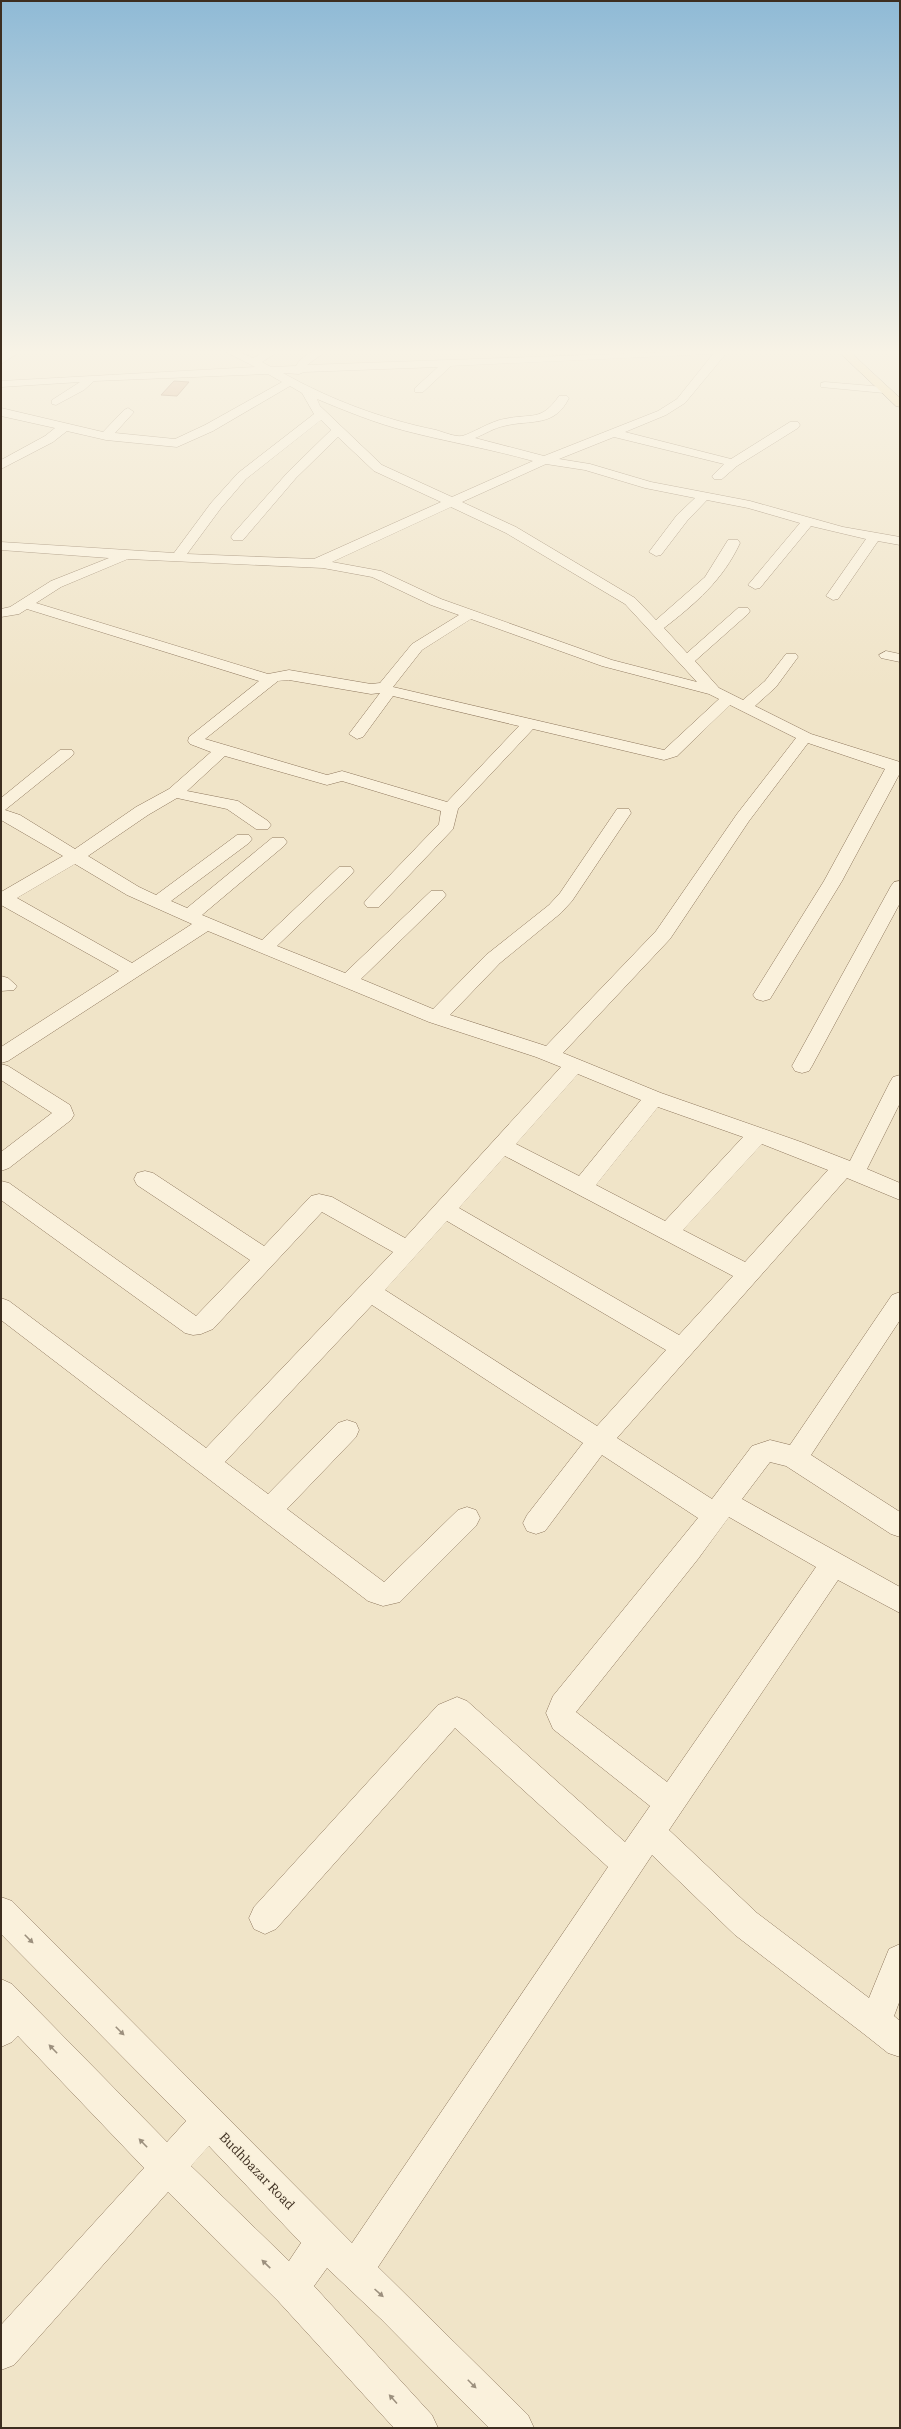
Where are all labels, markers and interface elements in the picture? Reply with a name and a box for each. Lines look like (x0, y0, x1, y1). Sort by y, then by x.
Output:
one-way arrow (24, 1934, 33, 1944)
one-way arrow (115, 2026, 125, 2036)
one-way arrow (48, 2044, 58, 2054)
street label: Budhbazar Road (216, 2129, 298, 2213)
one-way arrow (138, 2138, 148, 2148)
one-way arrow (261, 2259, 271, 2268)
one-way arrow (374, 2288, 385, 2297)
one-way arrow (467, 2379, 476, 2389)
one-way arrow (389, 2395, 398, 2404)

